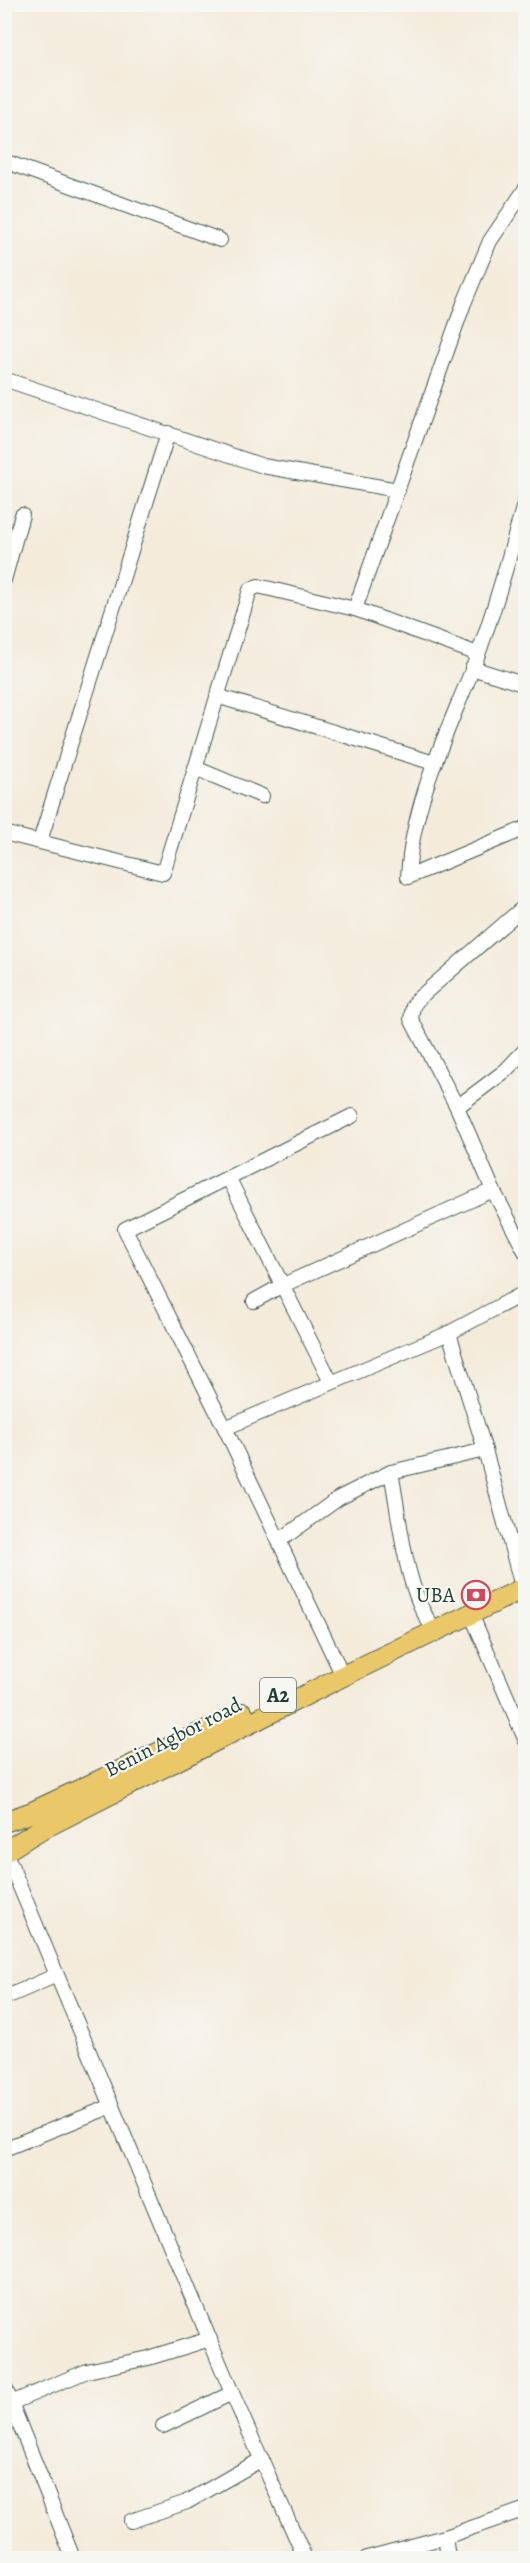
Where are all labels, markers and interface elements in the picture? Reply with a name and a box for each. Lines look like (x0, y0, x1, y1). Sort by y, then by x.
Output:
bank icon: UBA (460, 1579, 492, 1611)
place label: UBA (416, 1581, 456, 1609)
road number: A2 (260, 1678, 296, 1712)
street label: Benin Agbor road (100, 1690, 247, 1784)

